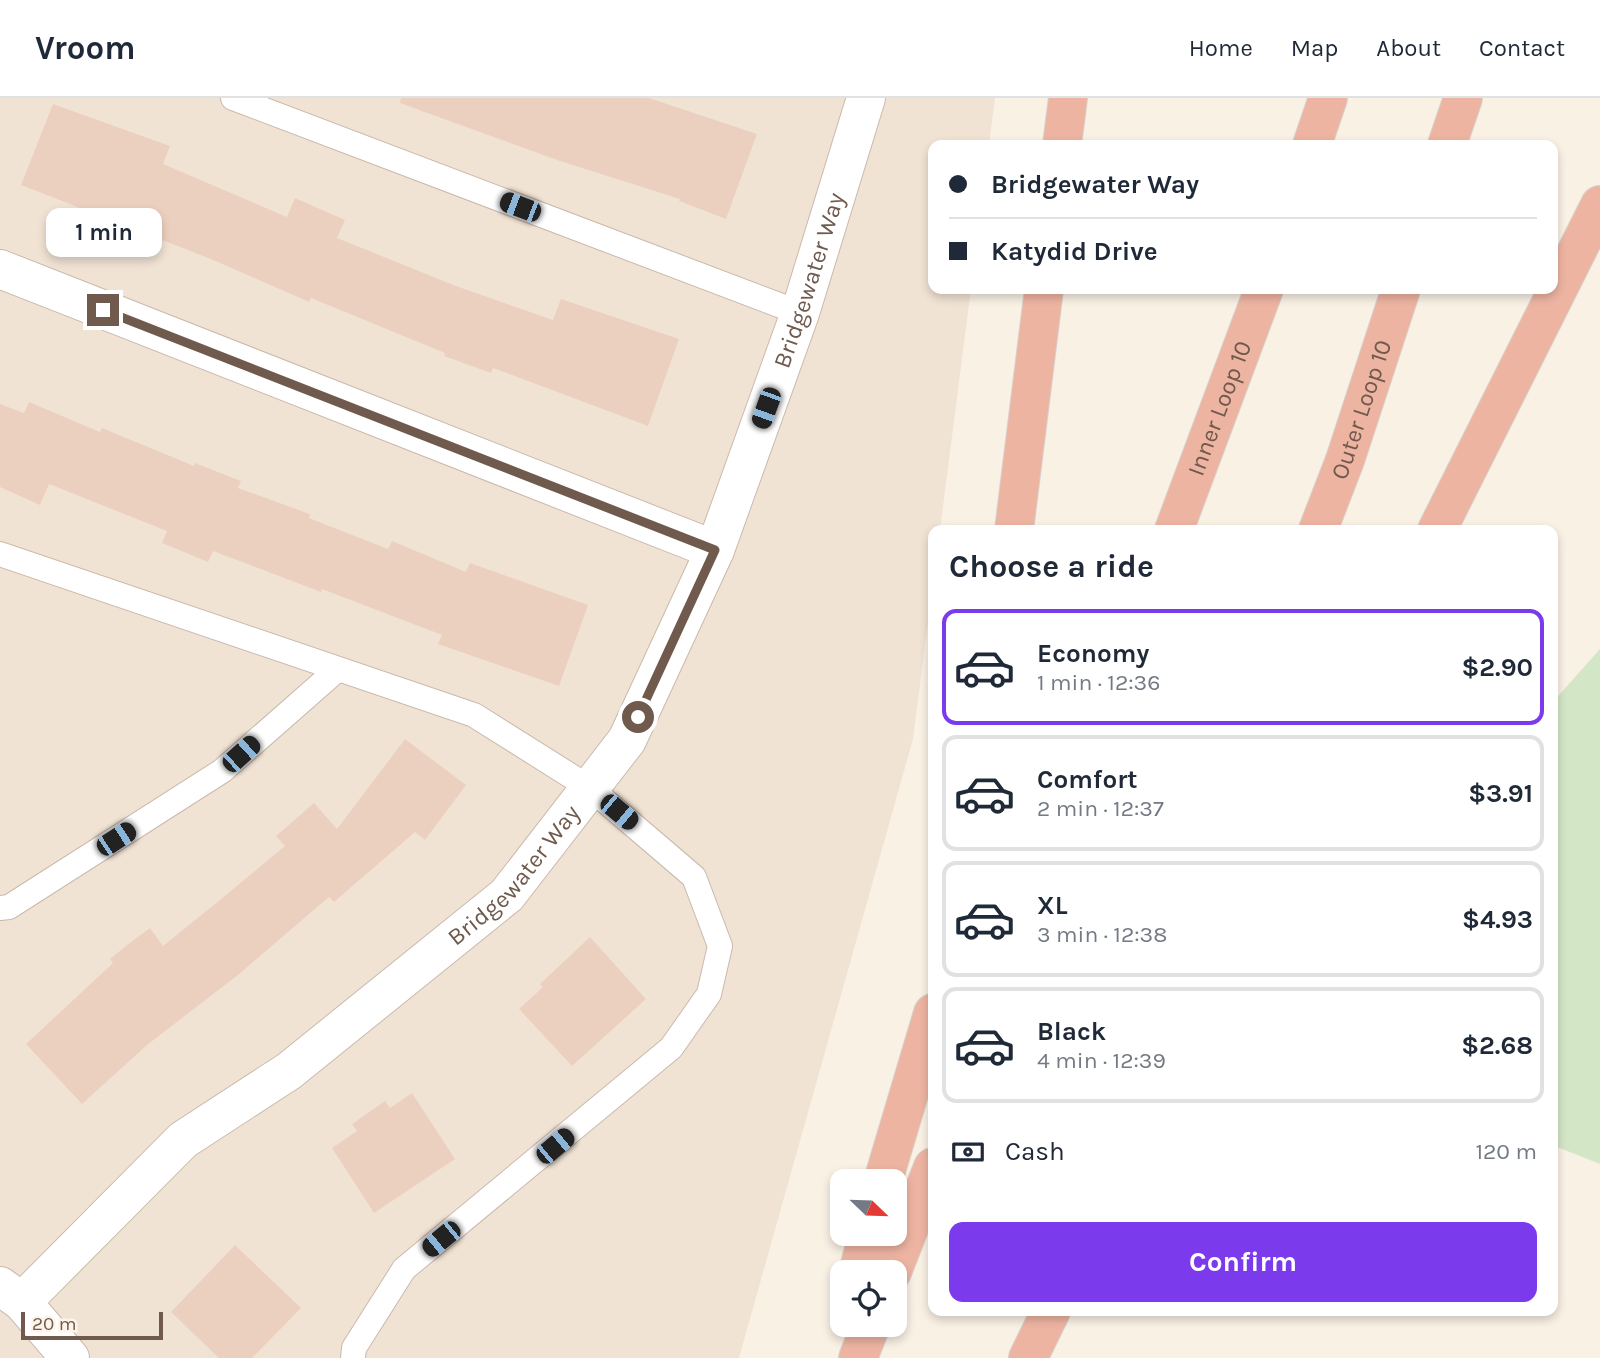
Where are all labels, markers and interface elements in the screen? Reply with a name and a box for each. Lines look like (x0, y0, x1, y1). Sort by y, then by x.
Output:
text: Vroom (35, 29, 135, 67)
text: Home (1189, 34, 1253, 62)
text: Map (1291, 34, 1338, 62)
text: About (1376, 34, 1441, 62)
text: Contact (1479, 34, 1565, 62)
text: Bridgewater Way (991, 169, 1199, 200)
street label: Bridgewater Way (767, 189, 850, 372)
car (497, 190, 544, 224)
callout: 1 min (45, 208, 161, 258)
text: 1 min (75, 219, 133, 246)
text: Katydid Drive (991, 236, 1157, 267)
route end (87, 294, 119, 326)
street label: Outer Loop 10 (1325, 336, 1397, 483)
street label: Inner Loop 10 (1182, 337, 1257, 480)
car (749, 385, 784, 431)
text: Choose a ride (949, 548, 1154, 585)
icon: car (953, 636, 1016, 699)
text: Economy (1037, 638, 1149, 669)
text: $2.90 (1461, 652, 1533, 683)
text: 1 min · 12:36 (1037, 669, 1160, 696)
route start (622, 701, 654, 733)
car (219, 732, 264, 776)
icon: car (953, 762, 1016, 825)
text: Comfort (1037, 764, 1138, 795)
text: $3.91 (1468, 778, 1533, 809)
car (597, 790, 642, 834)
text: 2 min · 12:37 (1037, 795, 1164, 822)
street label: Bridgewater Way (442, 799, 585, 951)
car (93, 819, 140, 859)
icon: car (953, 888, 1016, 951)
text: XL (1037, 890, 1068, 921)
text: $4.93 (1462, 904, 1533, 935)
text: 3 min · 12:38 (1037, 921, 1167, 948)
icon: car (953, 1014, 1016, 1077)
text: Black (1037, 1016, 1106, 1047)
text: $2.68 (1461, 1030, 1533, 1061)
text: 4 min · 12:39 (1037, 1047, 1166, 1074)
car (533, 1124, 578, 1168)
icon: cash (949, 1133, 987, 1171)
text: Cash (1005, 1136, 1065, 1167)
text: 120 m (1475, 1138, 1537, 1165)
north arrow (830, 1169, 906, 1246)
map controls (830, 1169, 907, 1337)
car (419, 1218, 464, 1260)
button: Confirm (949, 1222, 1537, 1302)
button: locate (830, 1260, 907, 1337)
scale bar (21, 1309, 163, 1341)
text: 20 m (32, 1313, 77, 1335)

